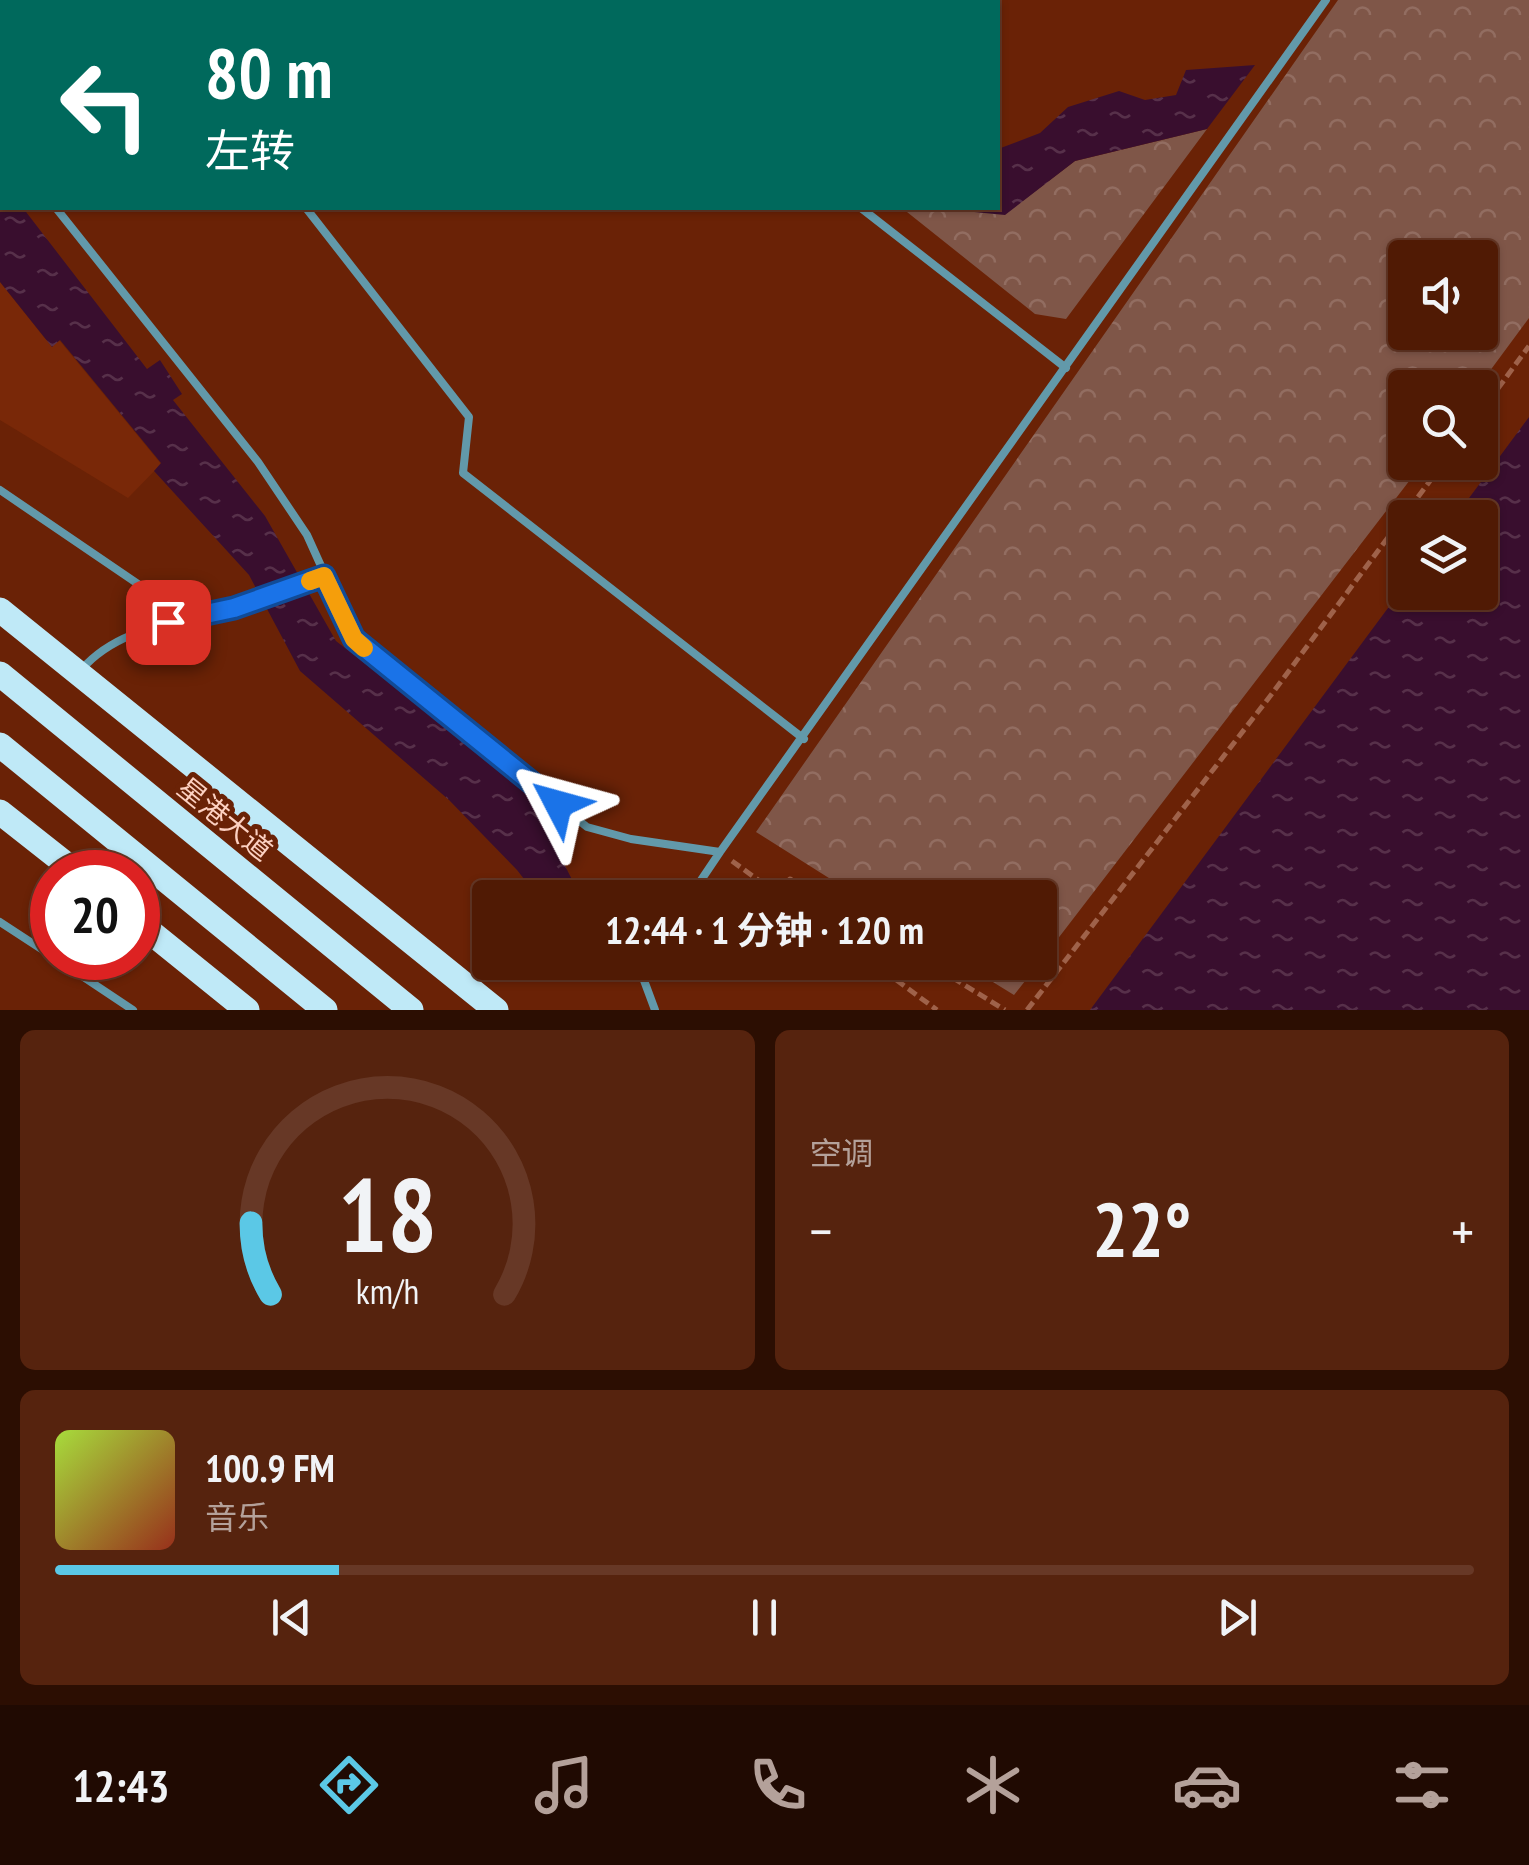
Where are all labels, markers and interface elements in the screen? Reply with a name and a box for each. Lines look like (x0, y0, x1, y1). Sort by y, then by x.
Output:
text: 80 m (205, 27, 333, 117)
icon: left (40, 40, 170, 170)
text: 左转 (205, 121, 295, 179)
map controls (1388, 240, 1498, 610)
button: sound (1388, 240, 1498, 350)
button: search (1388, 370, 1498, 480)
button: layers (1388, 500, 1498, 610)
pin (126, 580, 211, 665)
icon: arrive (141, 595, 196, 650)
position arrow (506, 752, 610, 856)
street label: 星港大道 (170, 769, 280, 868)
speed limit sign: 20 (30, 850, 160, 980)
text: 12:44 · 1 分钟 · 120 m (605, 905, 924, 954)
text: 空调 (810, 1132, 874, 1174)
text: 18 (338, 1146, 437, 1281)
text: 22° (1092, 1181, 1191, 1278)
text: − (810, 1195, 832, 1266)
text: + (1451, 1195, 1474, 1266)
text: km/h (356, 1268, 419, 1314)
text: 100.9 FM (205, 1443, 335, 1492)
text: 音乐 (205, 1496, 269, 1538)
icon: previous (264, 1590, 319, 1645)
icon: pause (737, 1590, 792, 1645)
icon: next (1210, 1590, 1265, 1645)
icon: directions (314, 1750, 384, 1820)
icon: music (529, 1750, 599, 1820)
icon: phone (743, 1750, 813, 1820)
icon: climate (958, 1750, 1028, 1820)
icon: car (1172, 1750, 1242, 1820)
icon: filters (1387, 1750, 1457, 1820)
text: 12:43 (72, 1756, 170, 1814)

